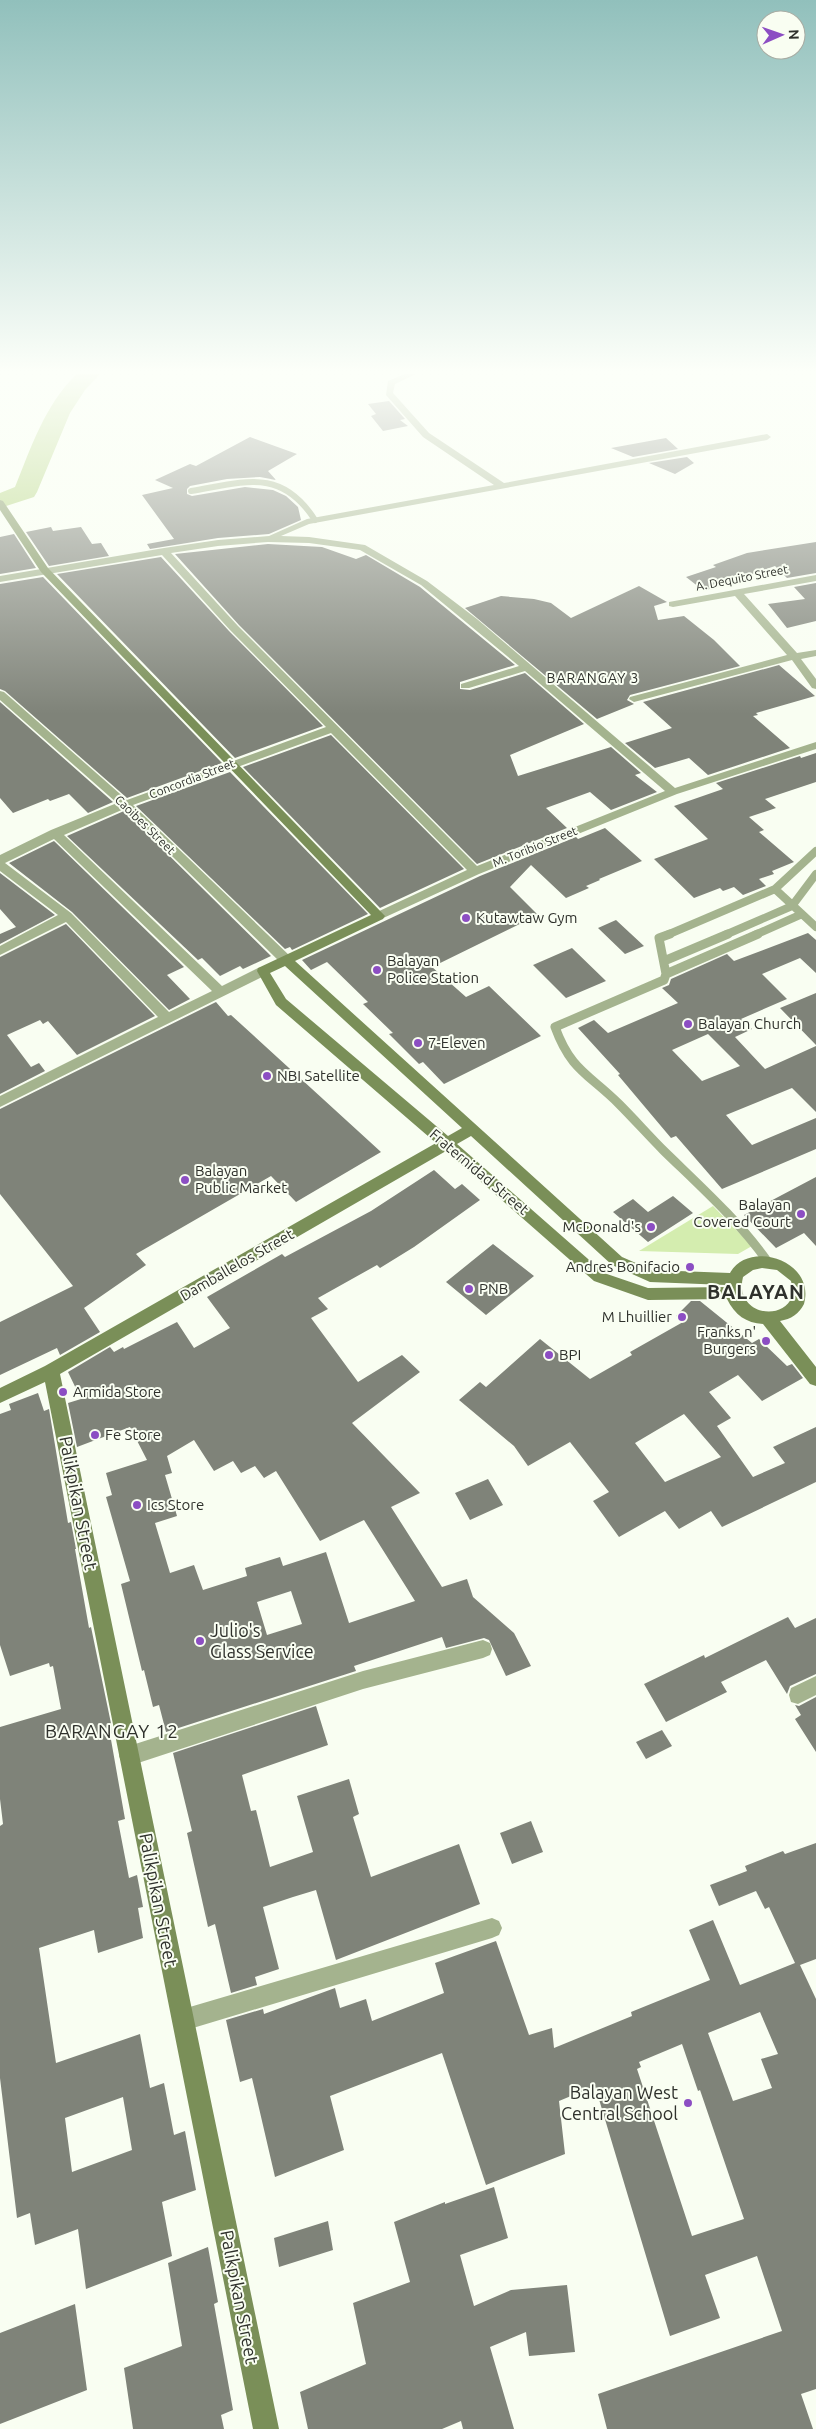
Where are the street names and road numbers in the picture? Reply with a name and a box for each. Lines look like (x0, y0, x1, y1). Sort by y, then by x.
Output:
street label: A. Dequito Street (695, 562, 789, 593)
street label: Concordia Street (147, 756, 237, 801)
street label: Caoibes Street (113, 793, 178, 857)
street label: M. Toribio Street (491, 824, 579, 869)
street label: Fraternidad Street (427, 1125, 532, 1218)
street label: Damballelos Street (177, 1225, 297, 1304)
street label: Palikpikan Street (56, 1434, 102, 1571)
street label: Palikpikan Street (136, 1831, 182, 1968)
street label: Palikpikan Street (217, 2228, 263, 2365)

